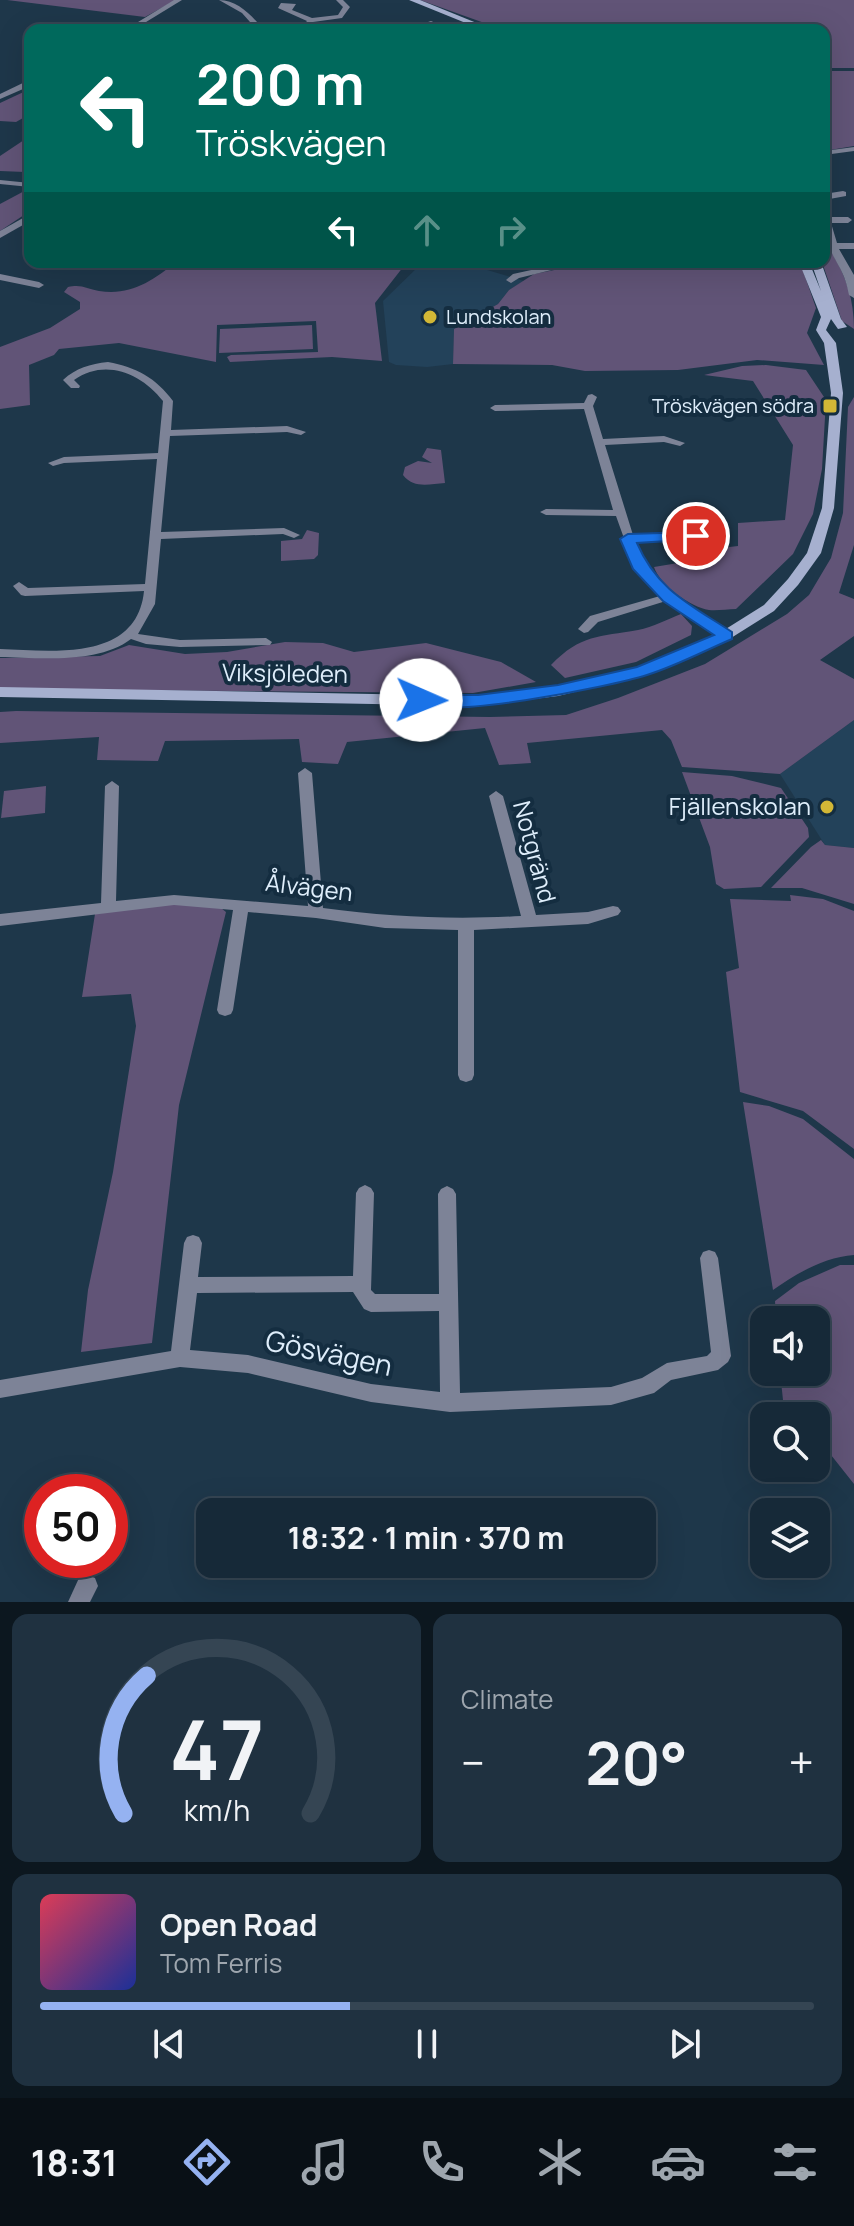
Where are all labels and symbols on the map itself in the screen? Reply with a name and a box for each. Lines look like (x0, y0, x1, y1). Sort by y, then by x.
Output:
place label: Lundskolan (446, 303, 551, 330)
marker: Lundskolan (421, 308, 439, 326)
place label: Tröskvägen södra (652, 392, 814, 419)
marker: Tröskvägen södra (821, 397, 839, 415)
pin (662, 502, 730, 570)
street label: Viksjöleden (222, 655, 348, 690)
position arrow (379, 658, 463, 742)
place label: Fjällenskolan (669, 789, 811, 822)
street label: Notgränd (506, 797, 565, 906)
marker: Fjällenskolan (818, 798, 836, 816)
street label: Ålvägen (264, 865, 355, 908)
street label: Gösvägen (262, 1320, 396, 1384)
speed limit sign: 50 (24, 1474, 128, 1578)

